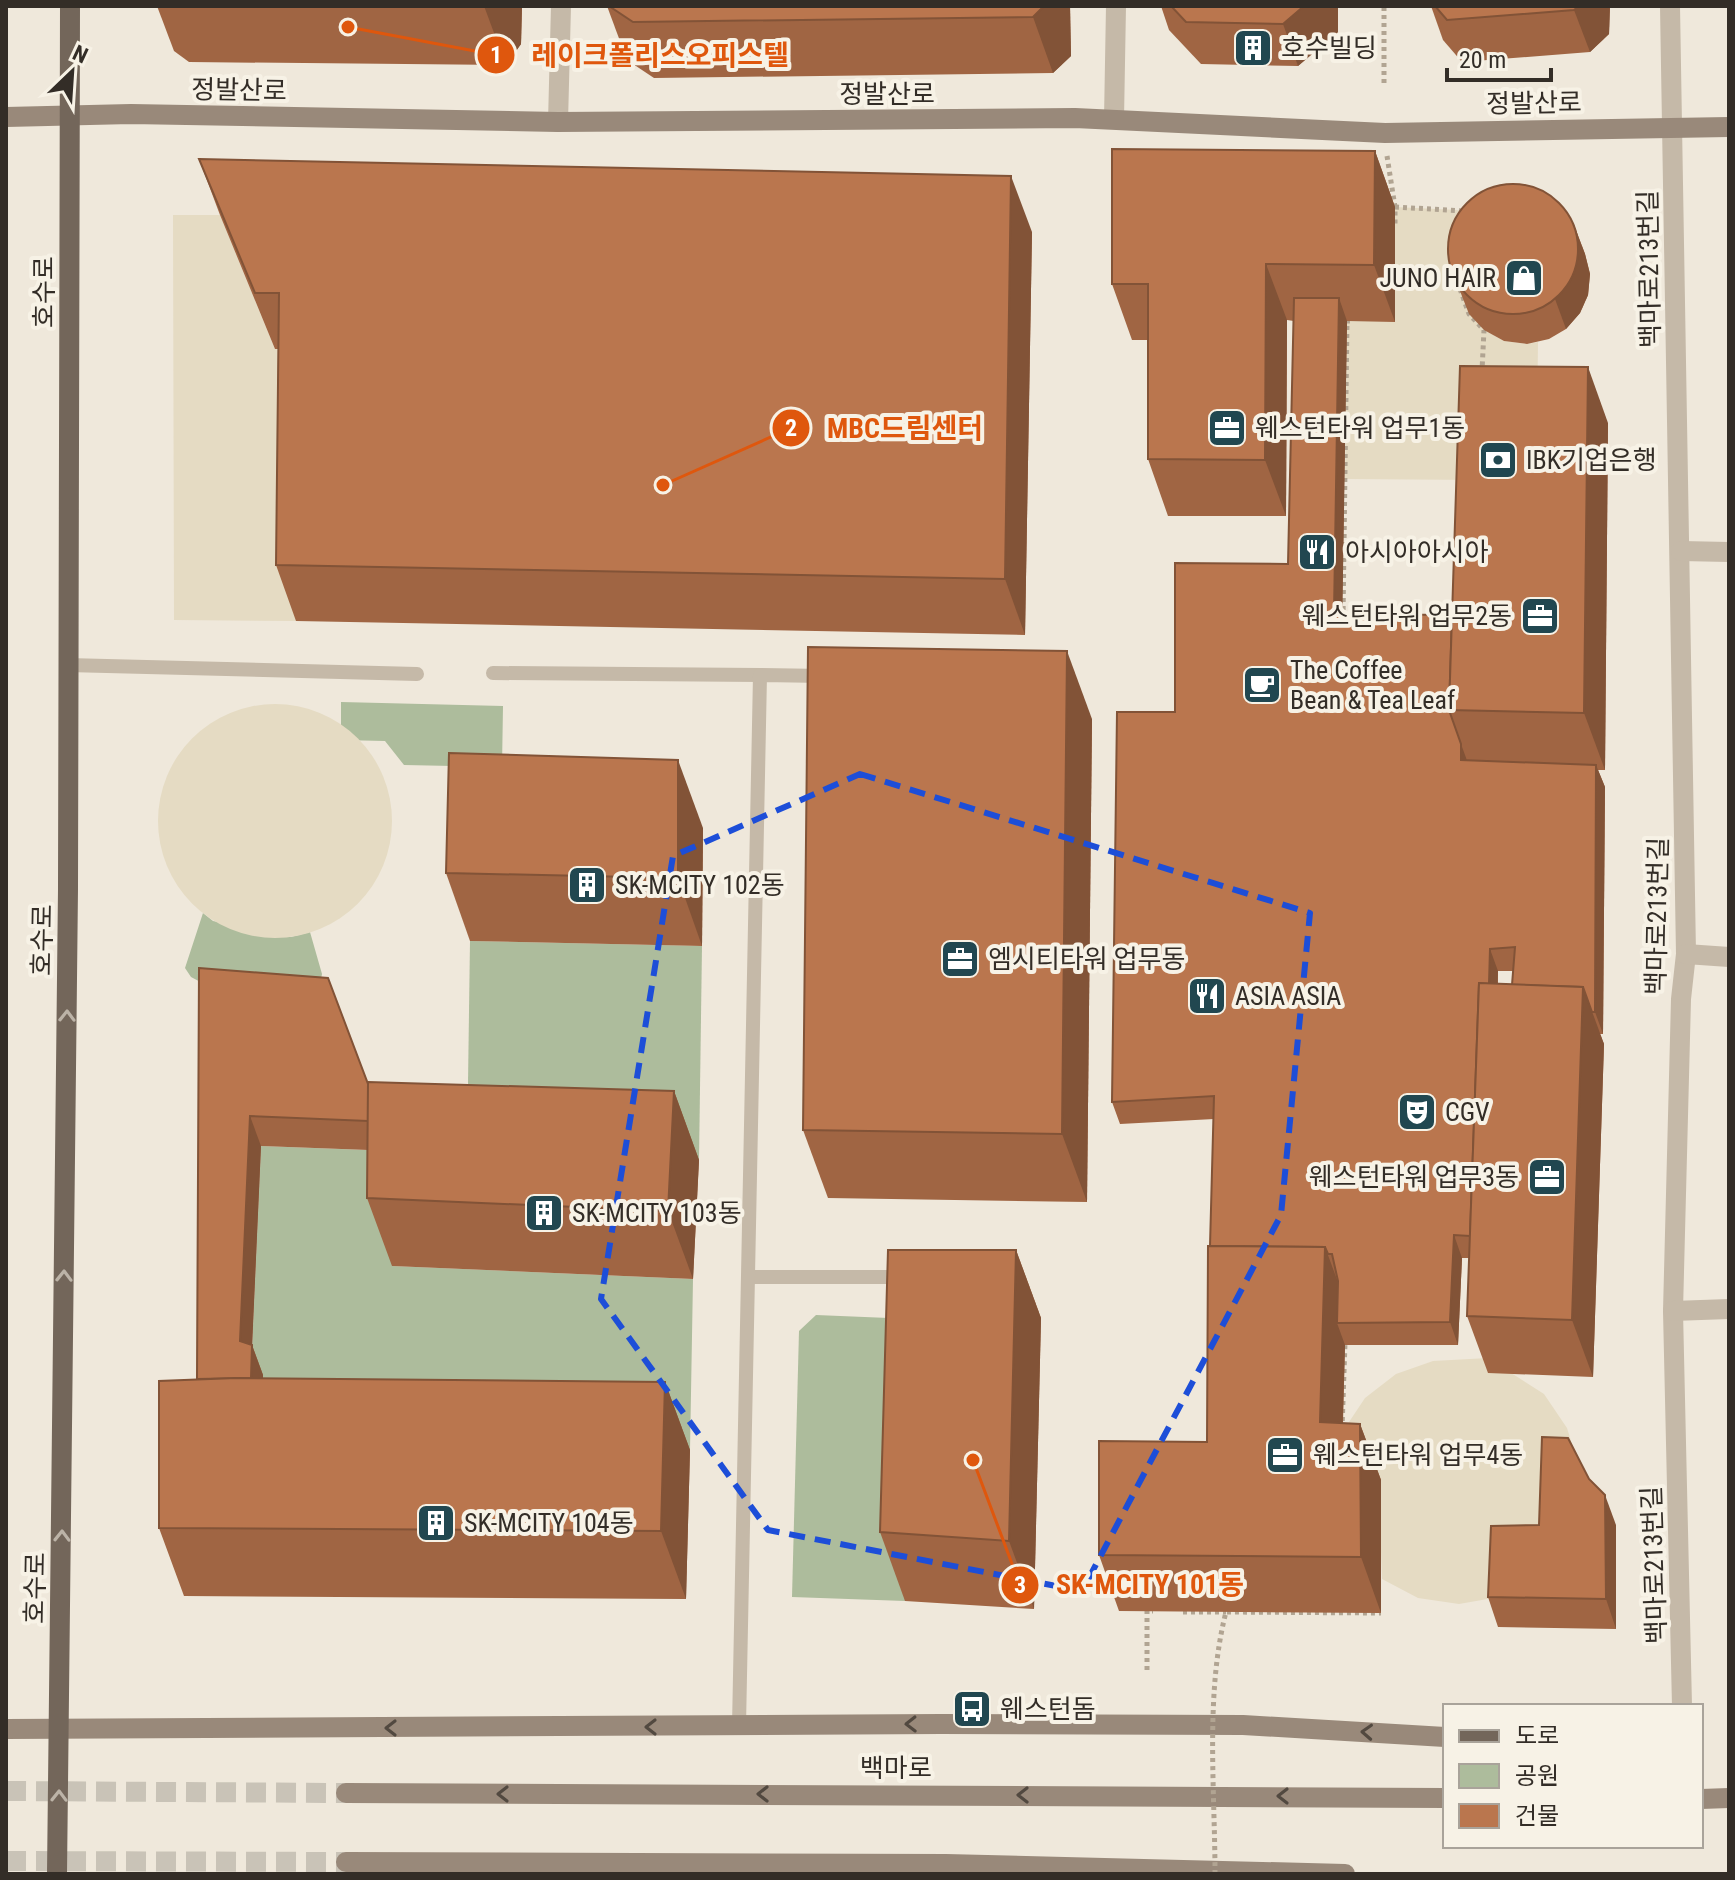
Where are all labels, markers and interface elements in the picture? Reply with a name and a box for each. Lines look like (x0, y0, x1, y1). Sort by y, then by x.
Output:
building icon: 호수빌딩 (1232, 27, 1274, 69)
callout: 레이크폴리스오피스텔 (476, 29, 805, 81)
north arrow (32, 32, 112, 112)
scale bar (1447, 32, 1551, 82)
place label: 호수빌딩 (1281, 33, 1377, 63)
text: 레이크폴리스오피스텔 (531, 39, 789, 72)
text: N (69, 40, 92, 69)
text: 1 (490, 41, 502, 69)
text: 20 m (1459, 46, 1506, 74)
street label: 정발산로 (191, 74, 287, 106)
street label: 정발산로 (839, 79, 935, 109)
street label: 정발산로 (1486, 87, 1582, 119)
street label: 백마로213번길 (1633, 190, 1665, 348)
street label: 호수로 (29, 256, 59, 328)
shop icon: JUNO HAIR (1503, 257, 1545, 299)
place label: JUNO HAIR (1379, 263, 1496, 293)
callout: MBC드림센터 (771, 402, 999, 454)
office icon: 웨스턴타워 업무1동 (1206, 407, 1248, 449)
text: MBC드림센터 (827, 412, 983, 445)
place label: 웨스턴타워 업무1동 (1255, 413, 1465, 443)
text: 2 (785, 414, 797, 442)
bank icon: IBK기업은행 (1477, 439, 1519, 481)
place label: IBK기업은행 (1526, 445, 1657, 475)
restaurant icon: 아시아아시아 (1296, 531, 1338, 573)
place label: 아시아아시아 (1345, 537, 1489, 567)
office icon: 웨스턴타워 업무2동 (1519, 595, 1561, 637)
place label: 웨스턴타워 업무2동 (1302, 601, 1512, 631)
place label: The Coffee Bean & Tea Leaf (1290, 655, 1455, 715)
cafe icon: The Coffee Bean & Tea Leaf (1241, 664, 1283, 706)
street label: 백마로213번길 (1641, 837, 1673, 995)
building icon: SK-MCITY 102동 (566, 864, 608, 906)
place label: SK-MCITY 102동 (615, 870, 785, 900)
street label: 호수로 (26, 904, 58, 976)
office icon: 엠시티타워 업무동 (939, 938, 981, 980)
place label: 엠시티타워 업무동 (988, 944, 1185, 974)
restaurant icon: ASIA ASIA (1186, 975, 1228, 1017)
place label: ASIA ASIA (1235, 981, 1341, 1011)
one-way arrow (58, 1009, 76, 1022)
theatre icon: CGV (1396, 1091, 1438, 1133)
place label: CGV (1445, 1097, 1490, 1127)
office icon: 웨스턴타워 업무3동 (1526, 1156, 1568, 1198)
place label: 웨스턴타워 업무3동 (1309, 1162, 1519, 1192)
building icon: SK-MCITY 103동 (523, 1192, 565, 1234)
place label: SK-MCITY 103동 (572, 1198, 742, 1228)
one-way arrow (55, 1269, 73, 1282)
office icon: 웨스턴타워 업무4동 (1264, 1434, 1306, 1476)
place label: 웨스턴타워 업무4동 (1313, 1440, 1523, 1470)
street label: 백마로213번길 (1636, 1485, 1672, 1645)
building icon: SK-MCITY 104동 (415, 1502, 457, 1544)
place label: SK-MCITY 104동 (464, 1508, 634, 1538)
one-way arrow (53, 1529, 70, 1542)
street label: 호수로 (19, 1552, 51, 1624)
callout: SK-MCITY 101동 (1000, 1559, 1260, 1611)
text: SK-MCITY 101동 (1056, 1568, 1244, 1601)
text: 3 (1014, 1571, 1026, 1599)
bus stop icon: 웨스턴돔 (951, 1688, 993, 1730)
place label: 웨스턴돔 (1000, 1694, 1096, 1724)
legend (1443, 1704, 1703, 1848)
one-way arrow (904, 1715, 917, 1733)
one-way arrow (644, 1718, 657, 1736)
one-way arrow (384, 1719, 397, 1737)
text: 도로 (1515, 1722, 1559, 1750)
one-way arrow (1360, 1724, 1373, 1741)
street label: 백마로 (860, 1753, 932, 1783)
text: 공원 (1515, 1762, 1559, 1790)
one-way arrow (496, 1785, 509, 1803)
one-way arrow (756, 1785, 769, 1803)
one-way arrow (1016, 1786, 1029, 1803)
one-way arrow (1276, 1788, 1289, 1805)
one-way arrow (50, 1789, 67, 1802)
text: 건물 (1515, 1802, 1559, 1830)

